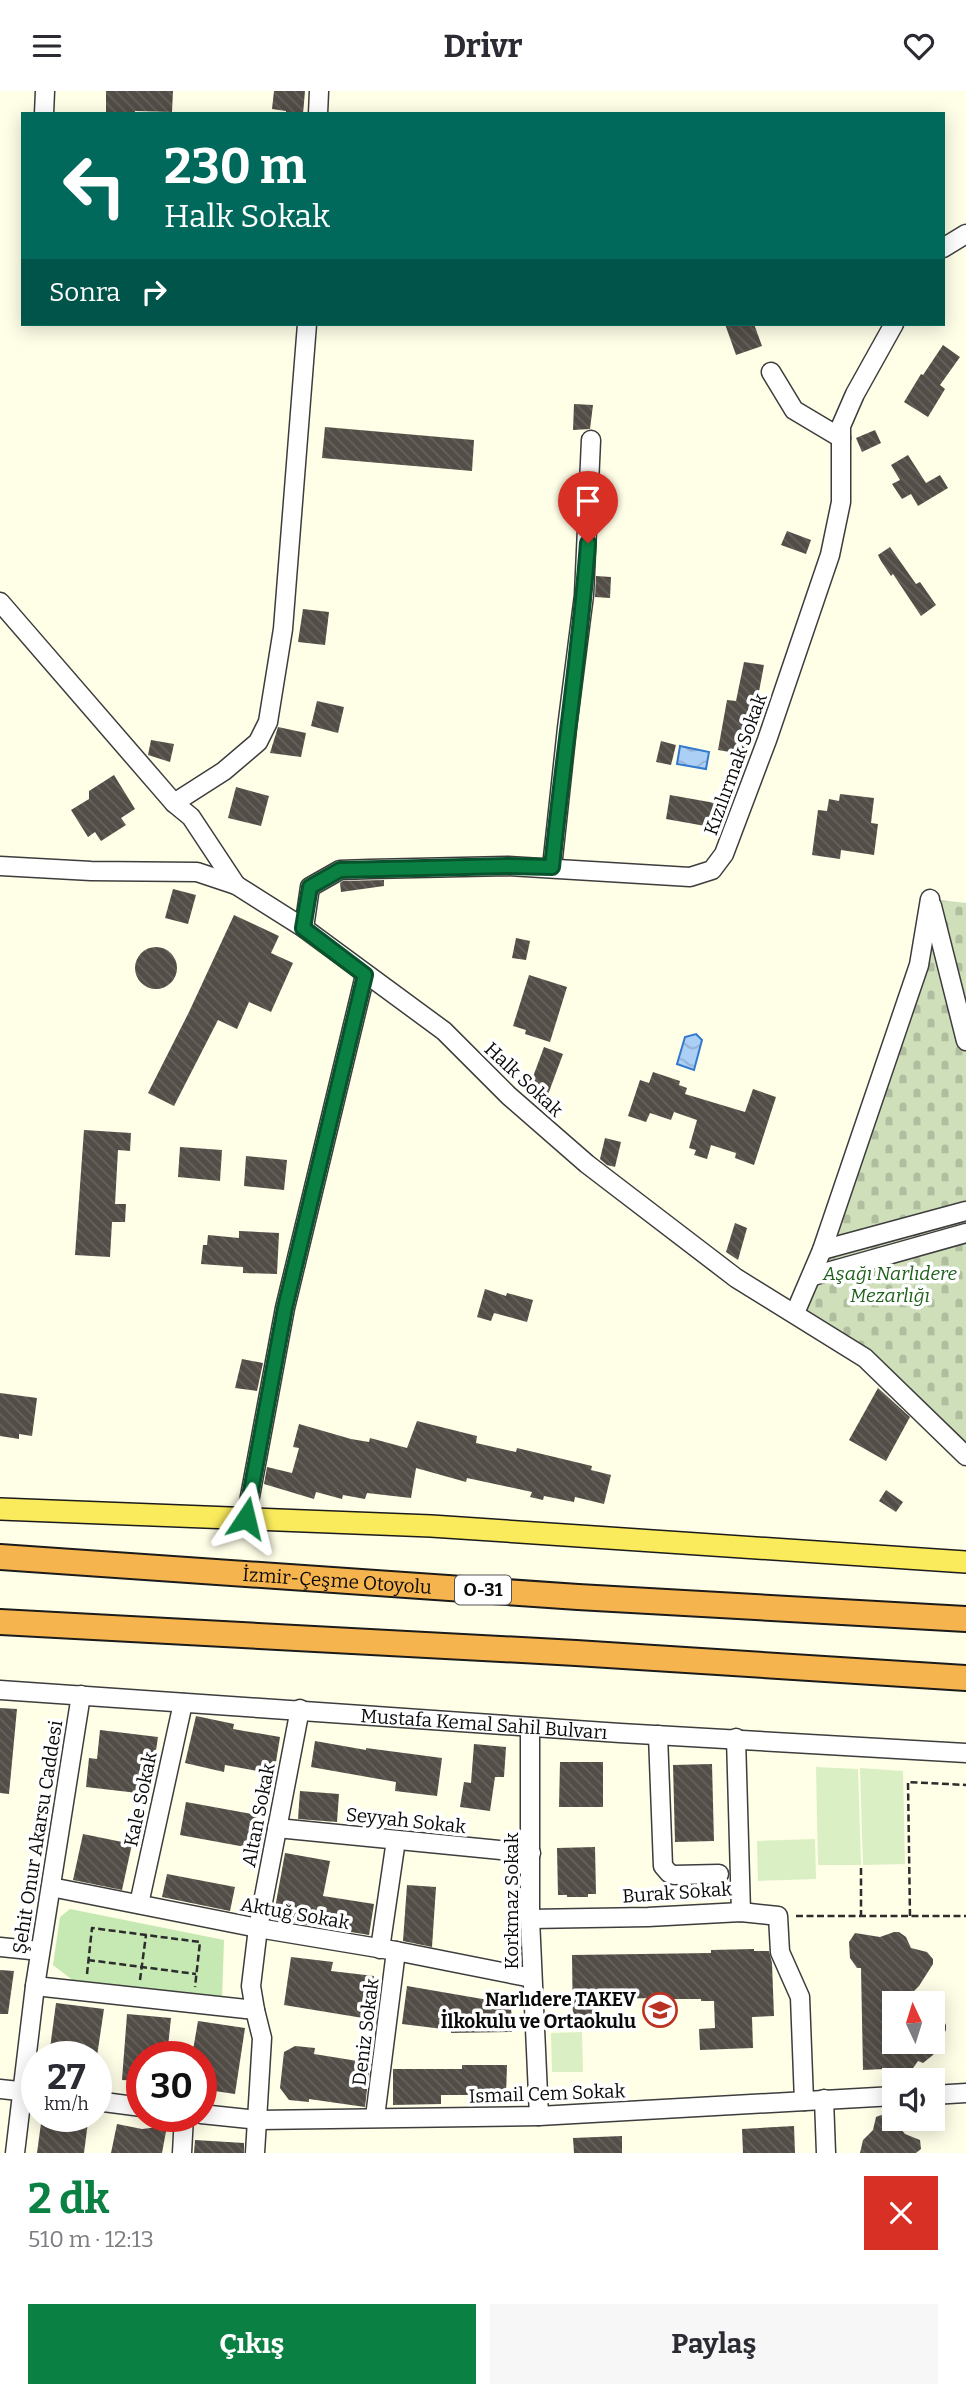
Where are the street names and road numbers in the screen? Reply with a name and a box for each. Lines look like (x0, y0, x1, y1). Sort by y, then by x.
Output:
street label: Kızılırmak Sokak (699, 690, 772, 838)
street label: Halk Sokak (480, 1037, 568, 1122)
street label: İzmir-Çeşme Otoyolu (242, 1563, 433, 1599)
road number: O-31 (455, 1575, 511, 1605)
street label: Mustafa Kemal Sahil Bulvarı (360, 1704, 608, 1744)
street label: Şehit Onur Akarsu Caddesi (8, 1718, 67, 1955)
street label: Kale Sokak (119, 1749, 162, 1849)
street label: Altan Sokak (237, 1761, 280, 1869)
street label: Seyyah Sokak (345, 1803, 467, 1838)
street label: Korkmaz Sokak (500, 1832, 523, 1970)
street label: Burak Sokak (621, 1877, 733, 1908)
street label: Aktuğ Sokak (239, 1893, 351, 1934)
street label: Deniz Sokak (348, 1977, 384, 2087)
street label: Ismail Cem Sokak (468, 2079, 626, 2108)

